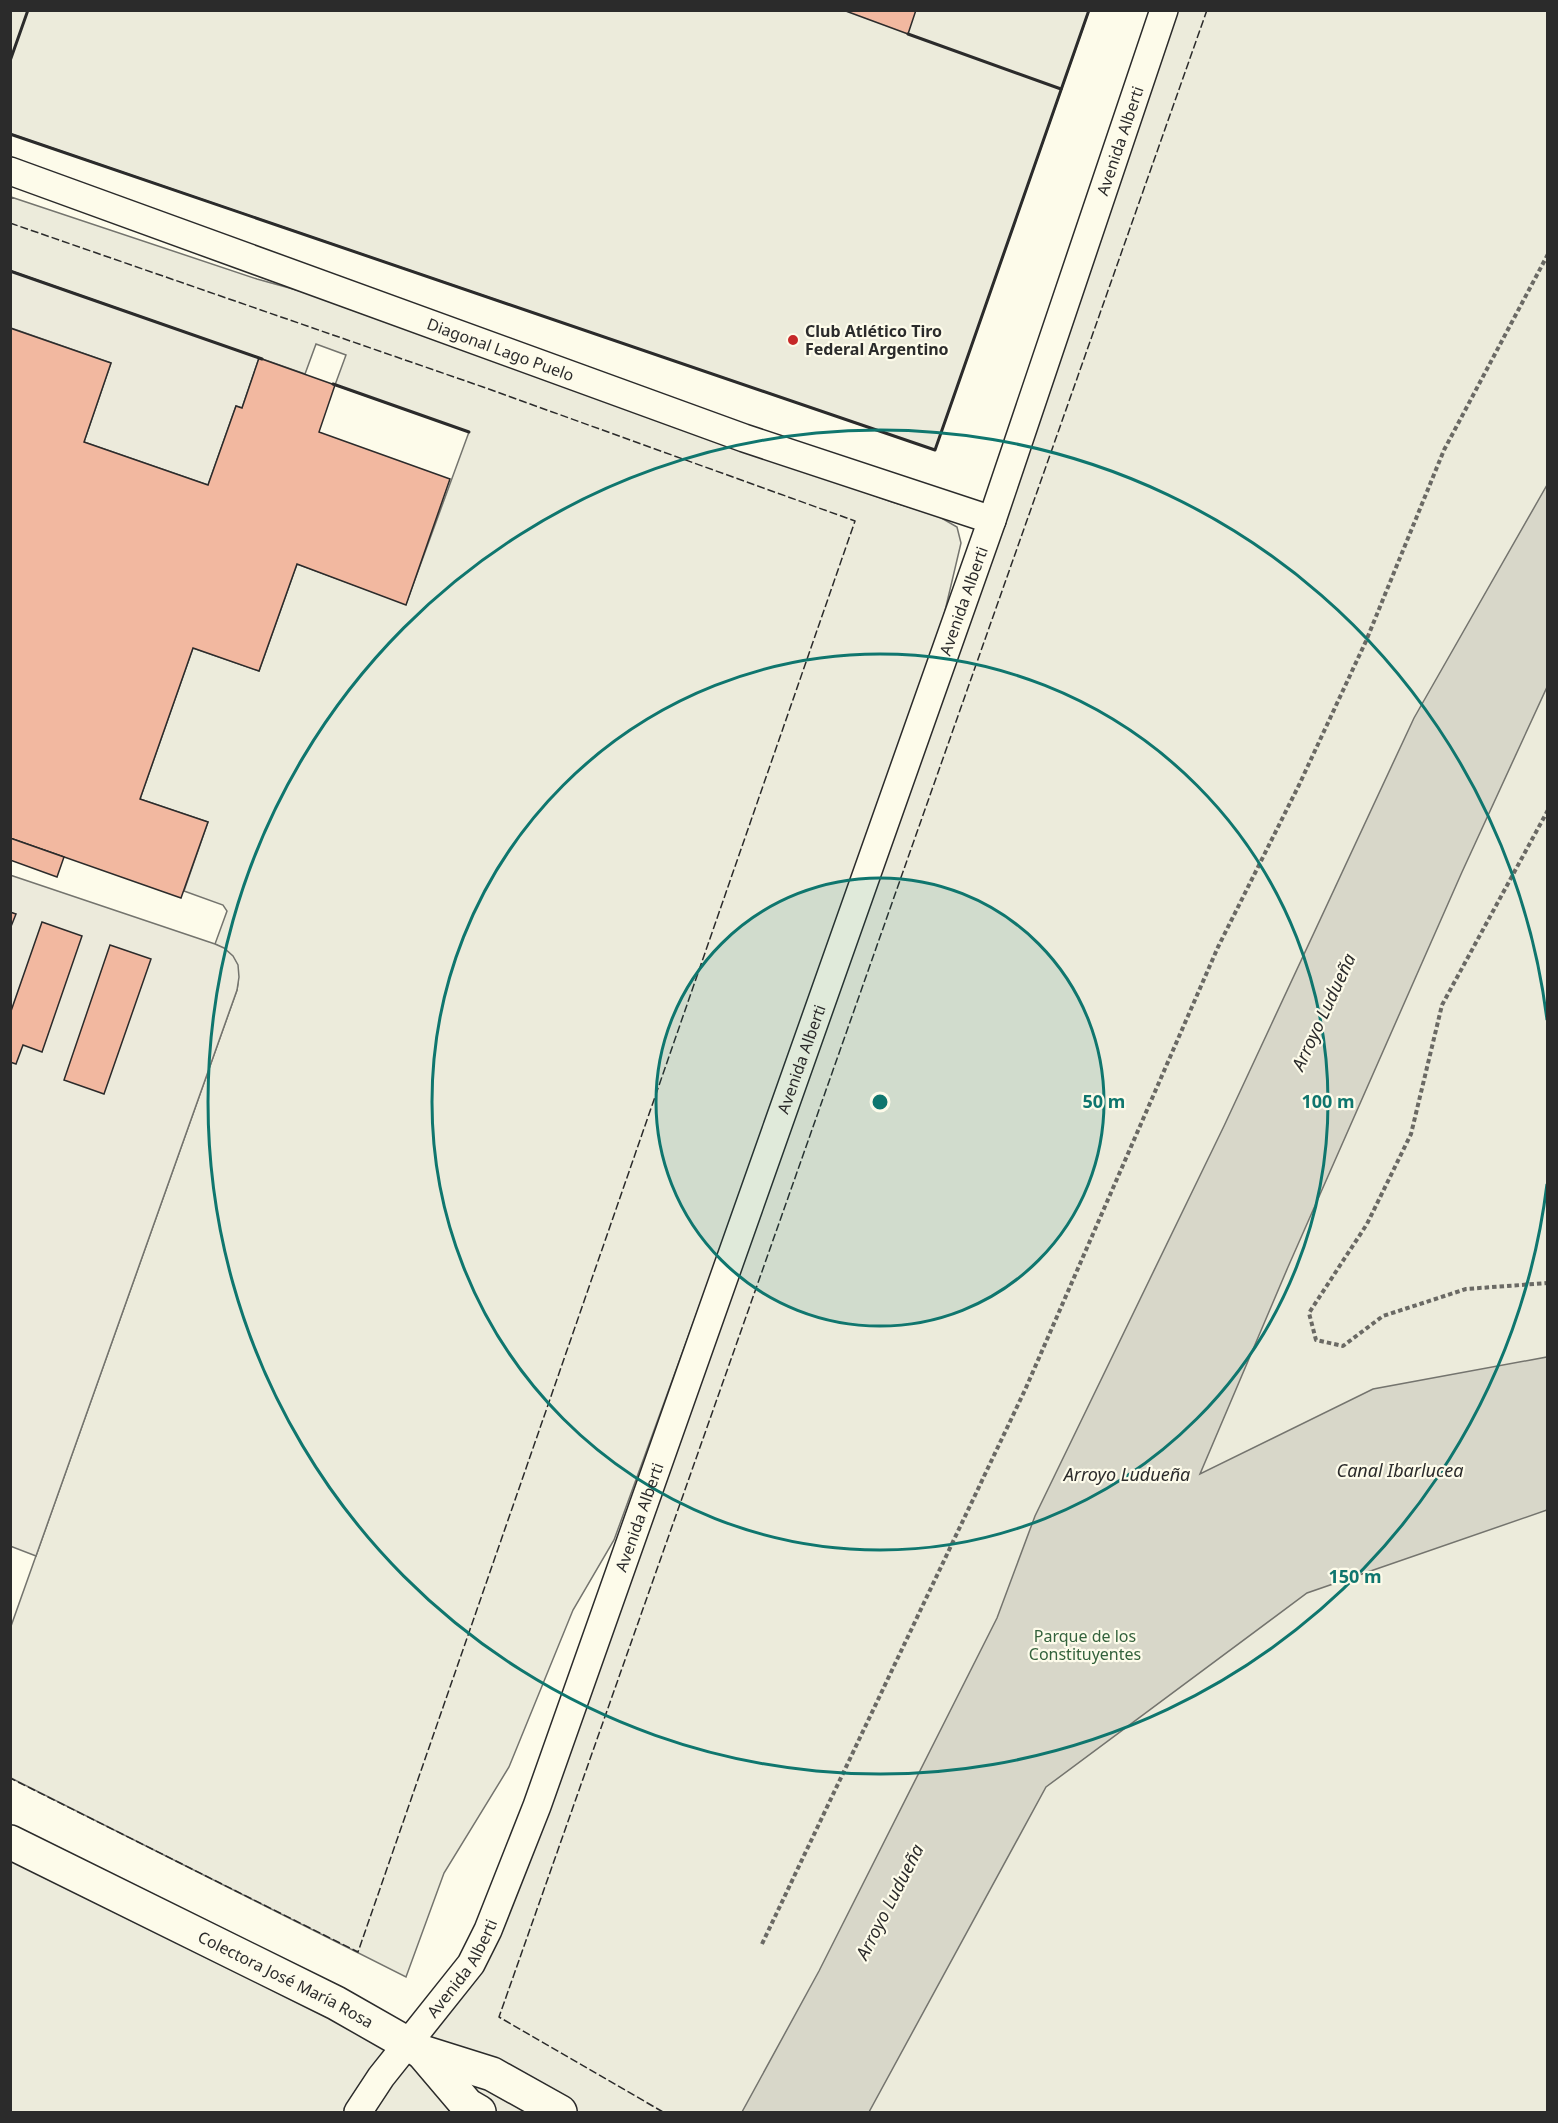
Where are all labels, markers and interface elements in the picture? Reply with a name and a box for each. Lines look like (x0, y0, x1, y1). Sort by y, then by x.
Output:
street label: Avenida Alberti (1091, 83, 1149, 198)
street label: Diagonal Lago Puelo (424, 313, 577, 386)
place label: Club Atlético Tiro Federal Argentino (805, 320, 949, 360)
marker: Club Atlético Tiro Federal Argentino (786, 333, 800, 347)
street label: Avenida Alberti (934, 543, 993, 658)
water label: Arroyo Ludueña (1285, 949, 1361, 1076)
street label: Avenida Alberti (772, 1002, 831, 1117)
text: 50 m (1083, 1089, 1125, 1113)
text: 100 m (1301, 1089, 1355, 1113)
centre of rings (870, 1092, 890, 1112)
water label: Canal Ibarlucea (1337, 1458, 1463, 1482)
street label: Avenida Alberti (610, 1460, 669, 1575)
water label: Arroyo Ludueña (1062, 1462, 1190, 1486)
text: 150 m (1328, 1564, 1382, 1588)
park label: Parque de los Constituyentes (1029, 1625, 1141, 1665)
water label: Arroyo Ludueña (849, 1840, 929, 1965)
street label: Avenida Alberti (422, 1916, 502, 2022)
street label: Colectora José María Rosa (194, 1926, 378, 2033)

